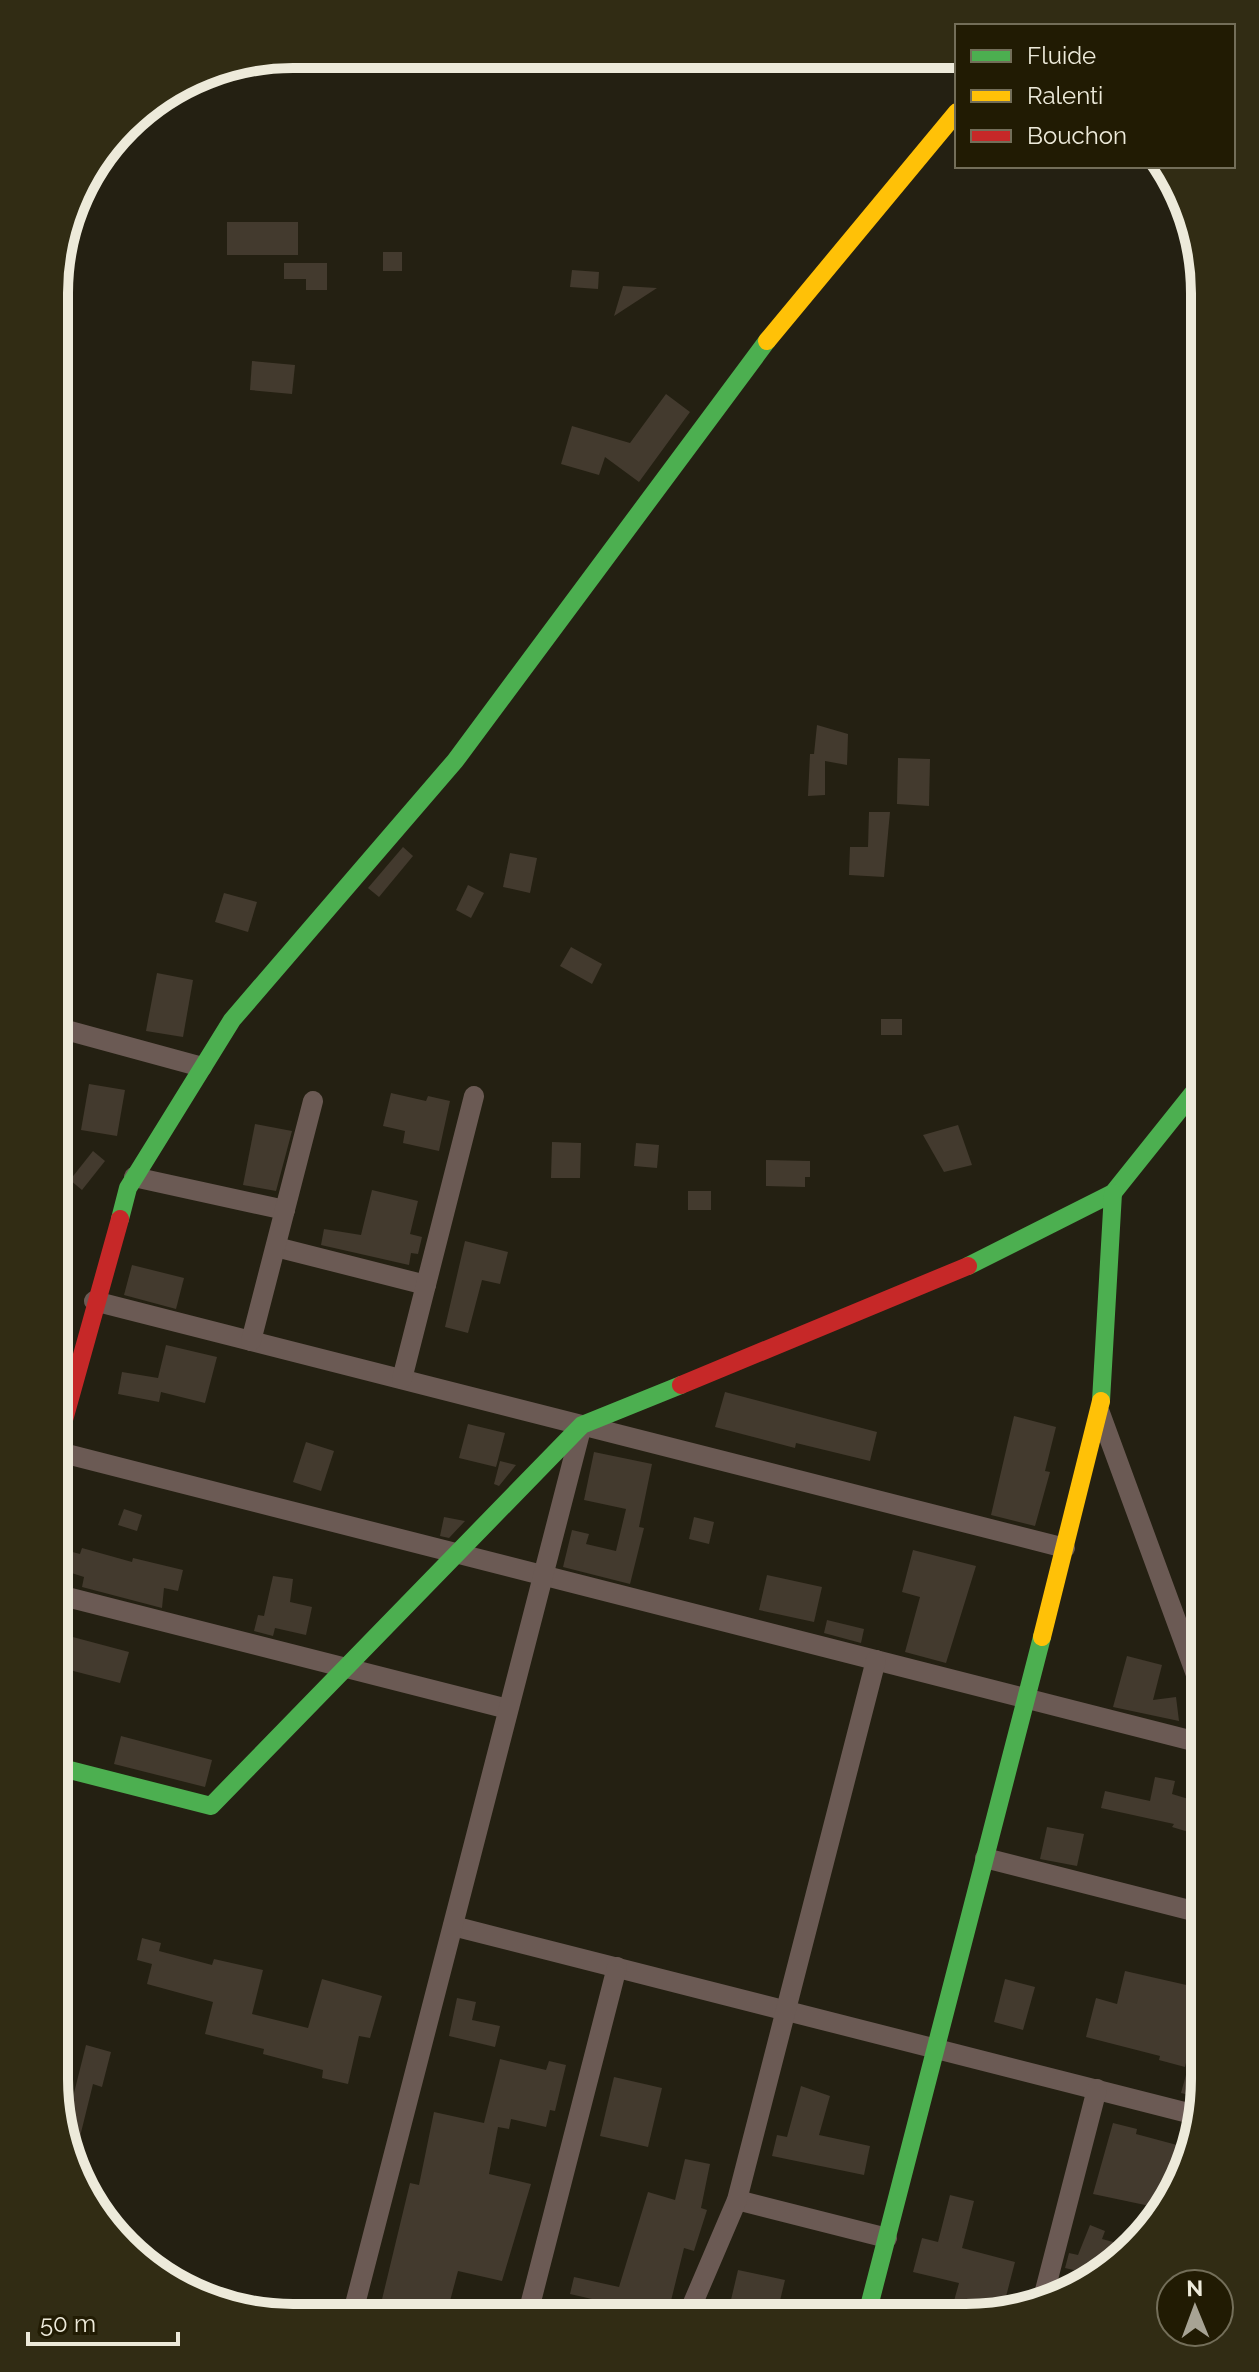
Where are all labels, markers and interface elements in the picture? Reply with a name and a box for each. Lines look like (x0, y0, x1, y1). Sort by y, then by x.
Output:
legend (955, 24, 1235, 168)
text: Fluide (1027, 41, 1096, 70)
text: Ralenti (1027, 81, 1103, 110)
text: Bouchon (1027, 121, 1127, 150)
north arrow (1155, 2268, 1235, 2348)
text: N (1186, 2275, 1203, 2301)
scale bar (28, 2296, 178, 2346)
text: 50 m (40, 2309, 96, 2338)

